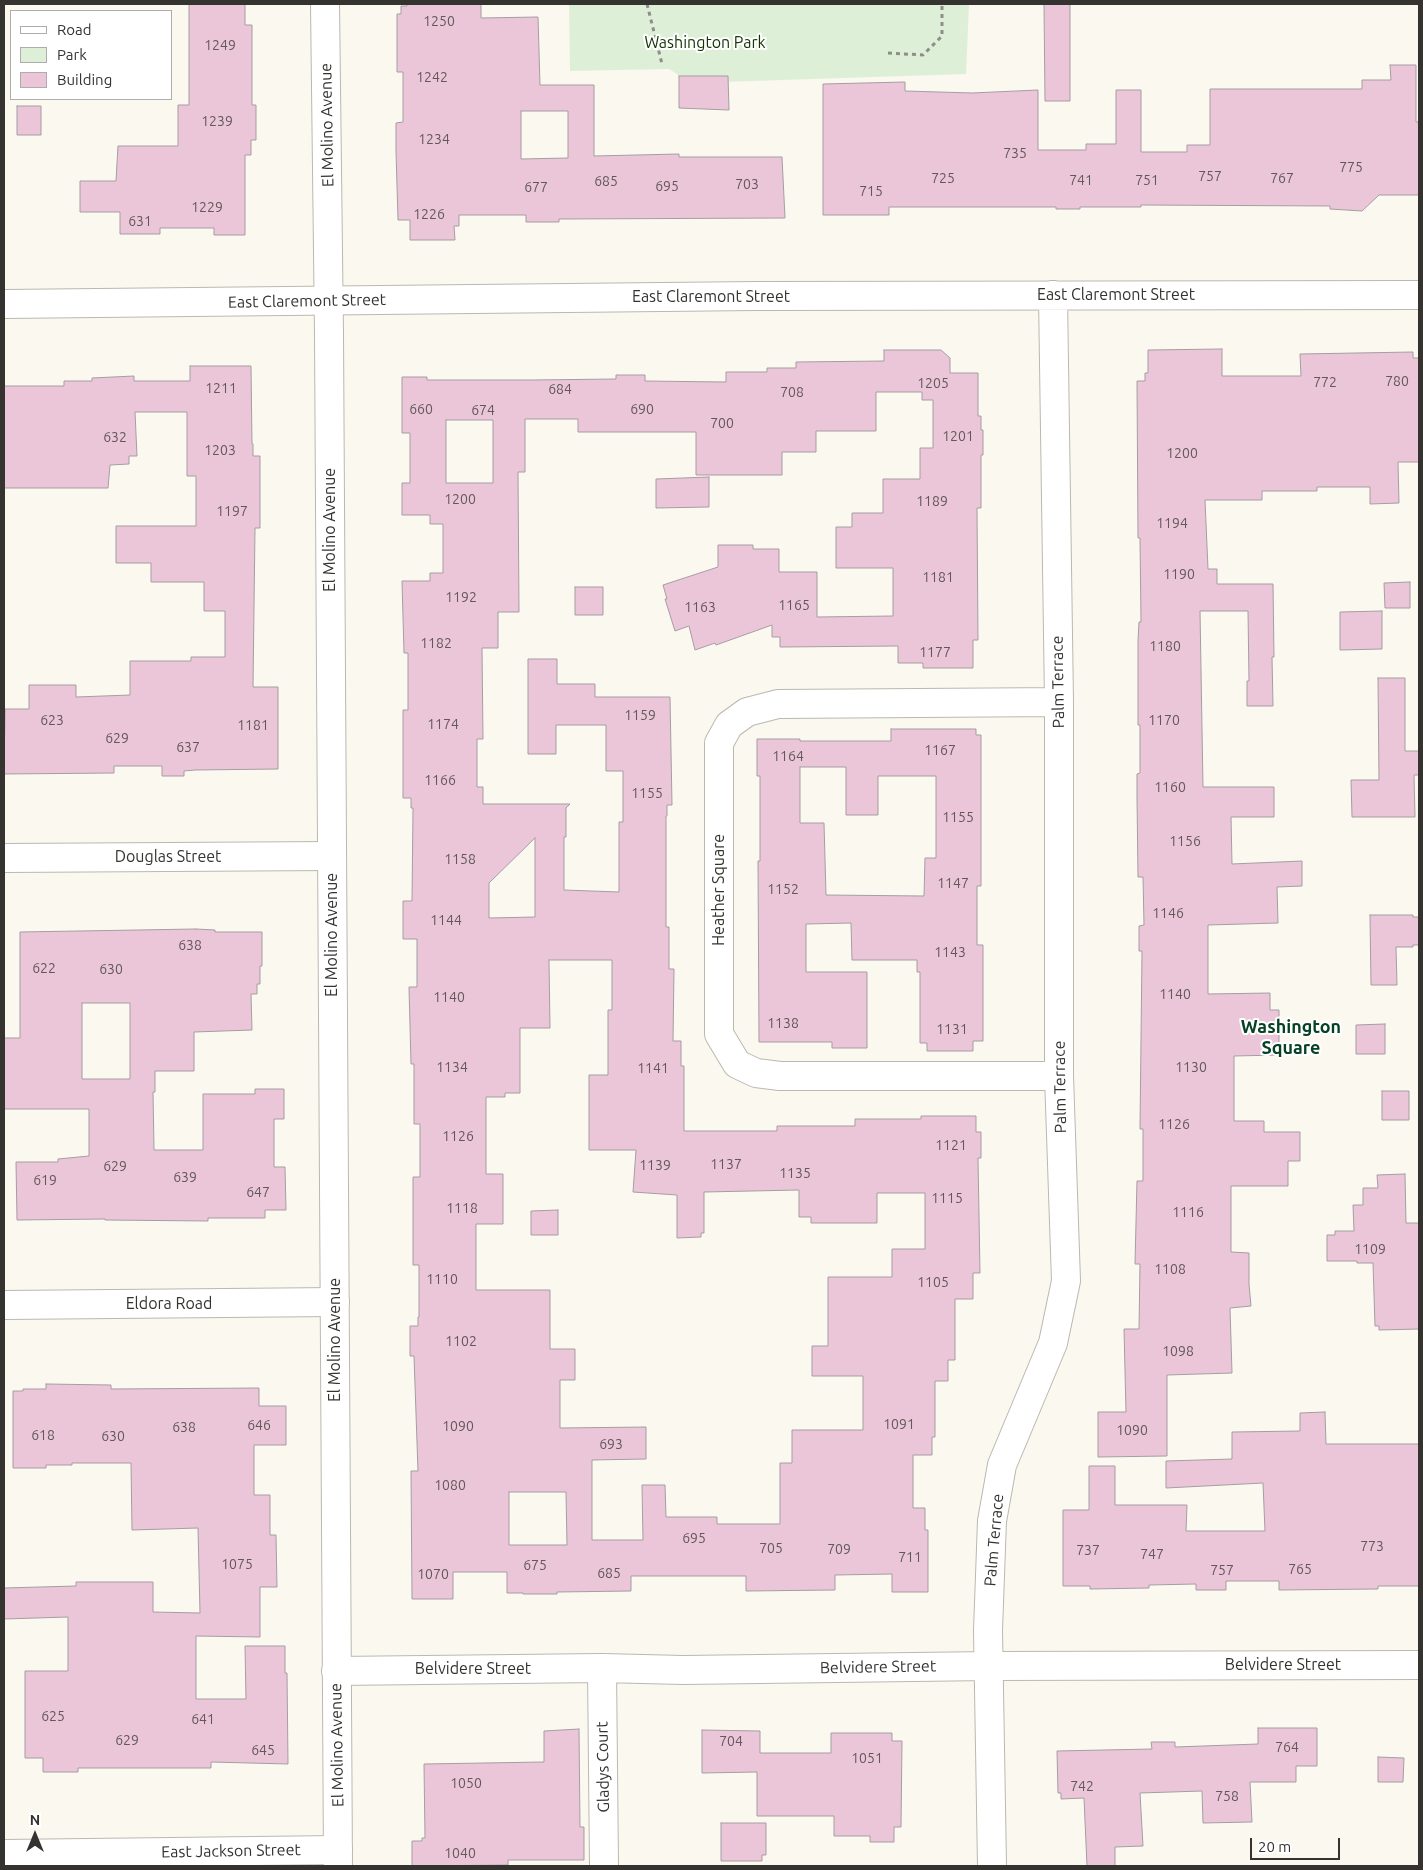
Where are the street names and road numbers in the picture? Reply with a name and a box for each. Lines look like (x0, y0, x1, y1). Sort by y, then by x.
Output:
street label: El Molino Avenue (316, 63, 338, 187)
street label: East Claremont Street (1037, 285, 1195, 305)
street label: East Claremont Street (632, 287, 790, 307)
street label: East Claremont Street (228, 290, 386, 312)
street label: El Molino Avenue (320, 468, 340, 592)
street label: Palm Terrace (1048, 635, 1068, 729)
street label: Heather Square (709, 834, 729, 946)
street label: Douglas Street (115, 847, 221, 867)
street label: El Molino Avenue (322, 873, 342, 997)
street label: Palm Terrace (1050, 1040, 1070, 1134)
street label: El Molino Avenue (325, 1278, 345, 1402)
street label: Eldora Road (126, 1294, 212, 1314)
street label: Palm Terrace (980, 1493, 1008, 1587)
street label: Belvidere Street (1225, 1655, 1341, 1675)
street label: Belvidere Street (820, 1656, 936, 1678)
street label: Belvidere Street (415, 1659, 531, 1679)
street label: El Molino Avenue (326, 1683, 348, 1807)
street label: Gladys Court (593, 1721, 613, 1813)
street label: East Jackson Street (161, 1840, 301, 1862)

